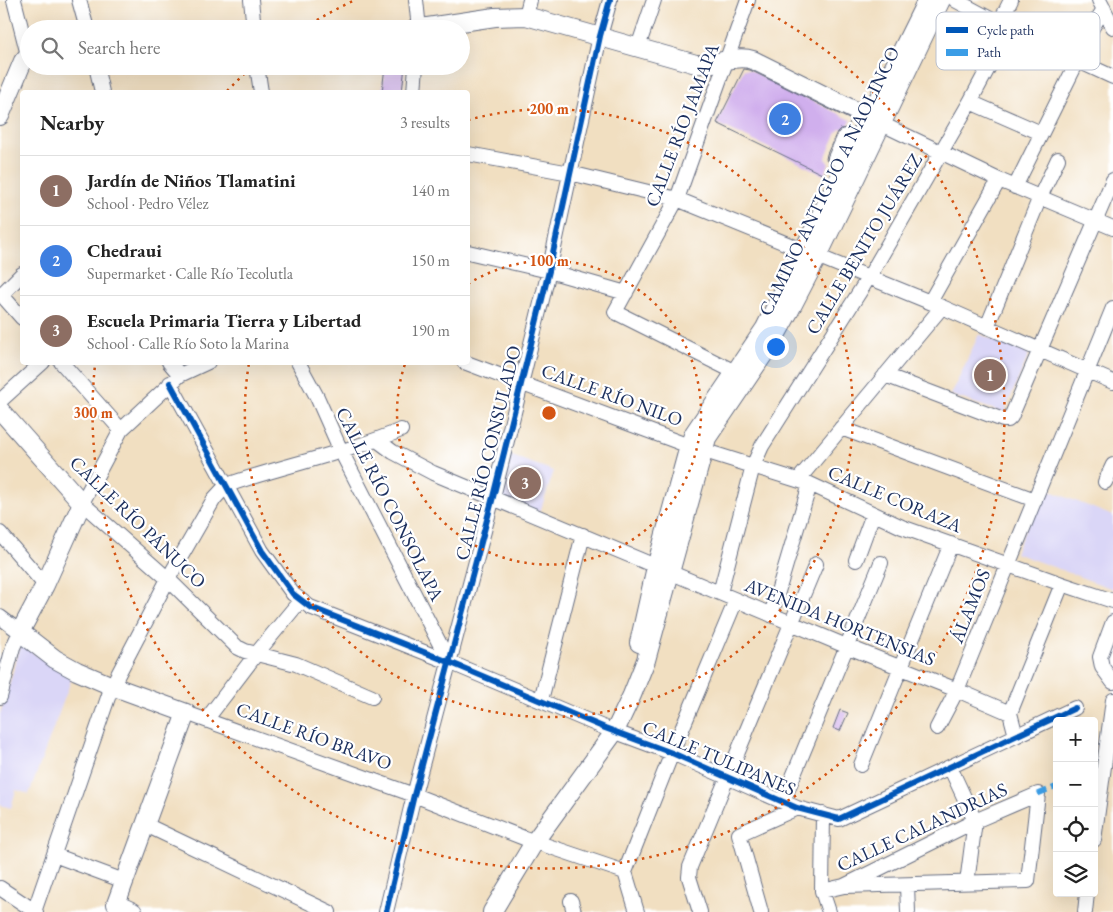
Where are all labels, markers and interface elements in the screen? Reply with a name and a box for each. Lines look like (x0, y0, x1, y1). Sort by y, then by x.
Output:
legend (936, 12, 1100, 70)
search box (20, 20, 470, 75)
text: Cycle path (977, 21, 1034, 39)
icon: search (38, 34, 66, 62)
text: Search here (78, 35, 160, 60)
street label: CALLE RÍO JAMAPA (639, 39, 725, 210)
street label: CAMINO ANTIGUO A NAOLINCO (753, 42, 905, 320)
text: Path (977, 43, 1001, 61)
text: 200 m (529, 99, 569, 118)
pin: 2 (769, 100, 801, 138)
text: Nearby (40, 109, 104, 136)
text: 3 results (400, 112, 450, 133)
street label: CALLE BENITO JUÁREZ (800, 149, 928, 339)
text: Jardín de Niños Tlamatini (87, 168, 296, 193)
text: 1 (52, 180, 60, 201)
text: 140 m (411, 180, 450, 201)
text: School · Pedro Vélez (87, 193, 208, 214)
text: Chedraui (87, 238, 162, 263)
text: 2 (52, 250, 60, 271)
text: 150 m (411, 250, 450, 271)
text: 100 m (529, 251, 569, 270)
text: Supermarket · Calle Río Tecolutla (87, 263, 293, 284)
text: Escuela Primaria Tierra y Libertad (87, 308, 361, 333)
text: 3 (52, 320, 60, 341)
text: 190 m (411, 320, 450, 341)
text: School · Calle Río Soto la Marina (87, 333, 289, 354)
your location (763, 334, 789, 360)
street label: CALLE RÍO CONSULADO (449, 343, 527, 563)
pin: 1 (974, 356, 1006, 394)
street label: CALLE RÍO NILO (538, 358, 686, 432)
text: 300 m (73, 403, 113, 422)
street label: CALLE RÍO CONSOLAPA (330, 403, 450, 606)
centre of rings (540, 404, 558, 422)
street label: CALLE RÍO PÁNUCO (64, 450, 212, 594)
street label: CALLE CORAZA (824, 459, 967, 539)
pin: 3 (509, 464, 541, 502)
street label: ÁLAMOS (943, 565, 996, 648)
street label: AVENIDA HORTENSIAS (740, 572, 939, 672)
street label: CALLE RÍO BRAVO (233, 696, 395, 776)
street label: CALLE TULIPANES (639, 714, 800, 802)
map controls (1053, 717, 1098, 897)
button: + (1053, 717, 1098, 762)
button: − (1053, 762, 1098, 807)
street label: CALLE CALANDRIAS (833, 776, 1012, 878)
button: locate (1053, 807, 1098, 852)
button: layers (1053, 852, 1098, 897)

